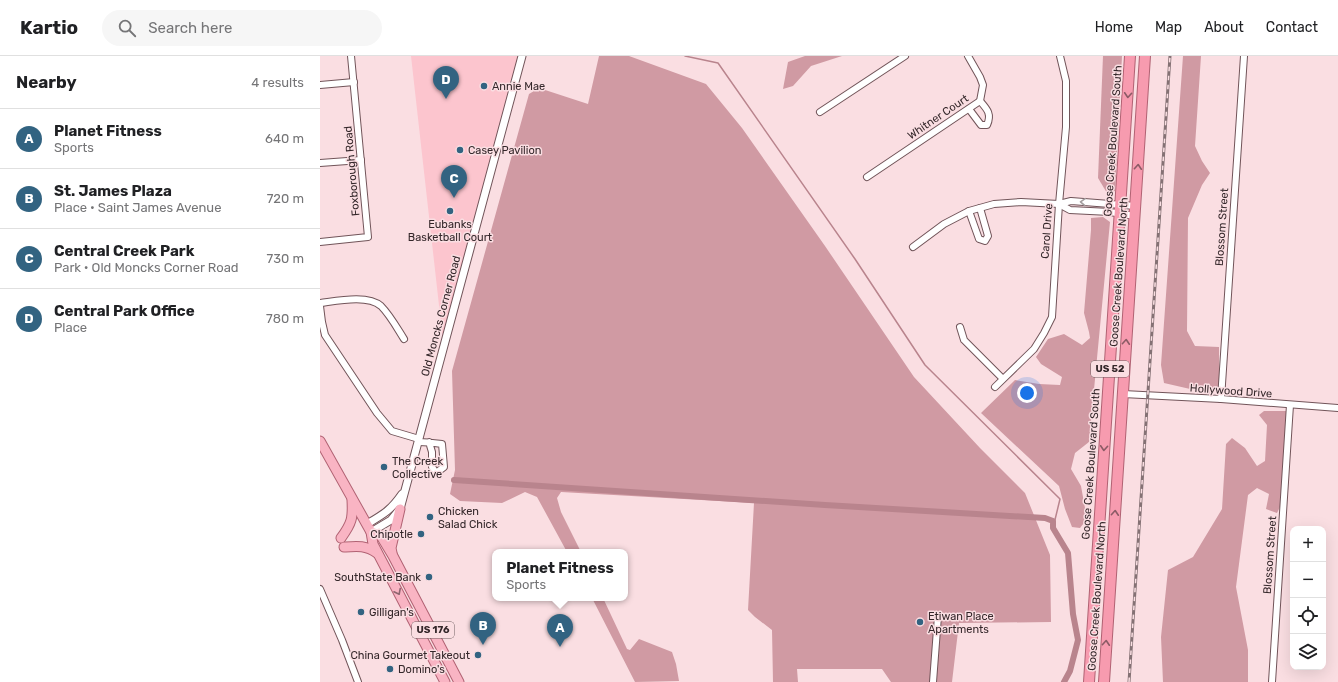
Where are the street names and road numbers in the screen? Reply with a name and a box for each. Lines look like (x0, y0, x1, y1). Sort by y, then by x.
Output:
street label: Goose Creek Boulevard South (1101, 65, 1125, 217)
street label: Whitner Court (905, 91, 972, 142)
street label: Foxborough Road (342, 125, 362, 217)
street label: Blossom Street (1213, 187, 1231, 266)
street label: Goose Creek Boulevard North (1107, 197, 1131, 347)
street label: Carol Drive (1039, 203, 1055, 259)
street label: Old Moncks Corner Road (419, 254, 463, 378)
road number: US 52 (1091, 361, 1129, 377)
street label: Hollywood Drive (1189, 382, 1273, 400)
street label: Goose Creek Boulevard South (1079, 388, 1103, 540)
street label: Blossom Street (1261, 515, 1279, 594)
street label: Goose Creek Boulevard North (1085, 521, 1109, 671)
road number: US 176 (412, 622, 454, 638)

